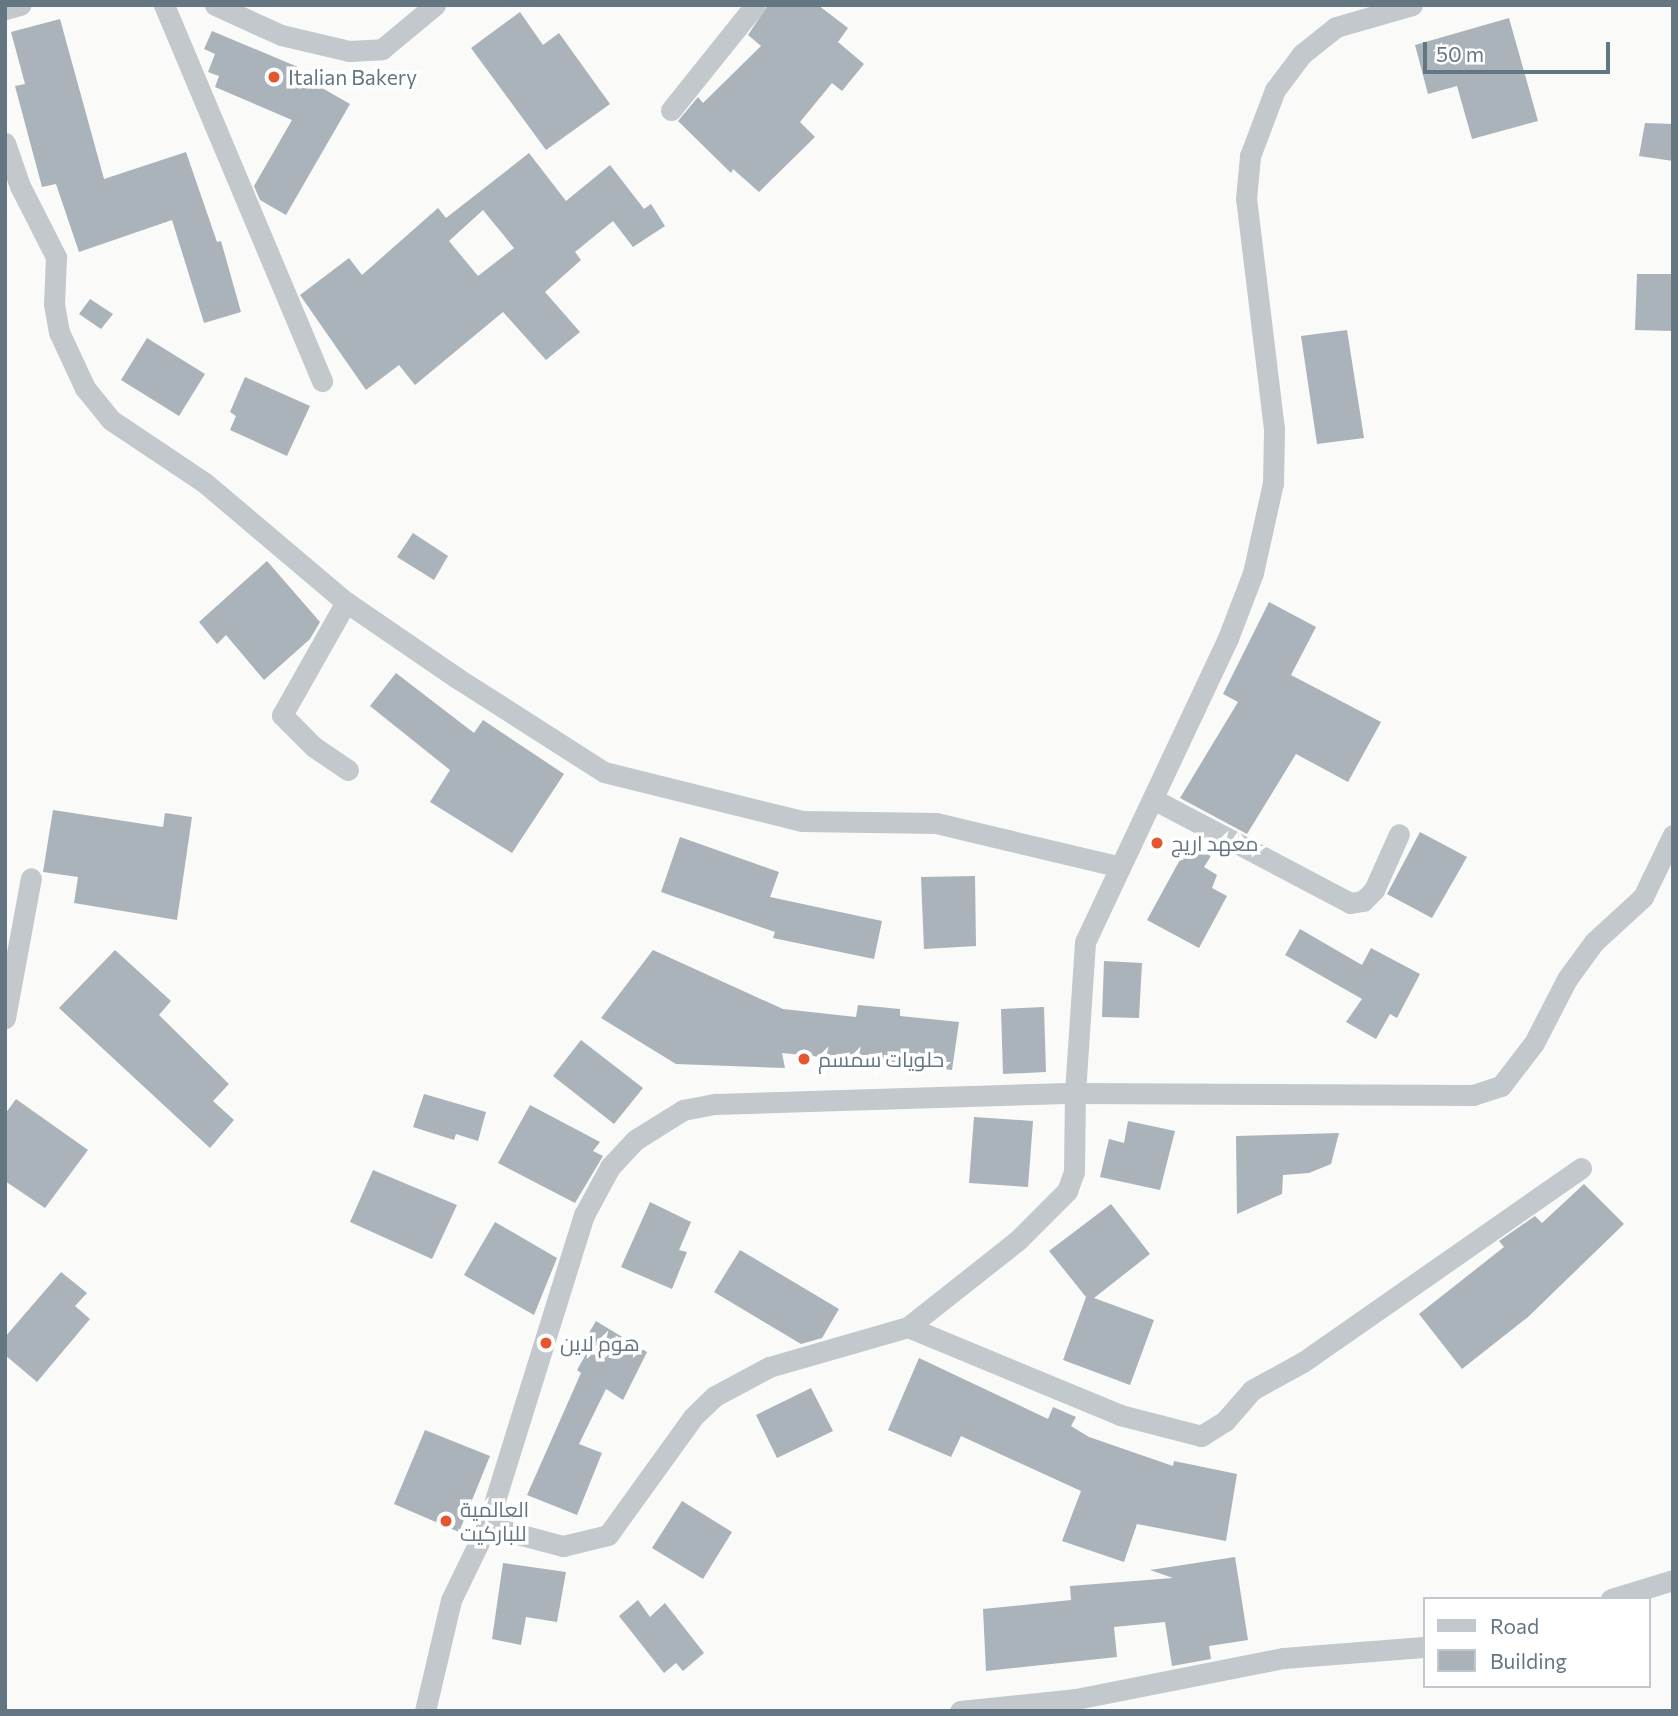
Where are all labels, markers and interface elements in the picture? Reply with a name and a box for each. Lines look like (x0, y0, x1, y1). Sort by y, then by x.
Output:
scale bar (1426, 28, 1613, 72)
text: 50 m (1436, 41, 1484, 66)
place label: Italian Bakery (288, 64, 417, 90)
marker: Italian Bakery (266, 69, 282, 85)
place label: معهد اريج (1171, 830, 1259, 856)
marker: معهد اريج (1149, 835, 1165, 851)
place label: حلويات سمسم (818, 1046, 944, 1072)
marker: حلويات سمسم (796, 1051, 812, 1067)
place label: هوم لاين (560, 1330, 640, 1356)
marker: هوم لاين (538, 1335, 554, 1351)
place label: العالمية للباركيت (460, 1496, 529, 1546)
marker: العالمية للباركيت (438, 1513, 454, 1529)
legend (1422, 1597, 1650, 1688)
text: Road (1490, 1613, 1539, 1638)
text: Building (1490, 1648, 1567, 1673)

